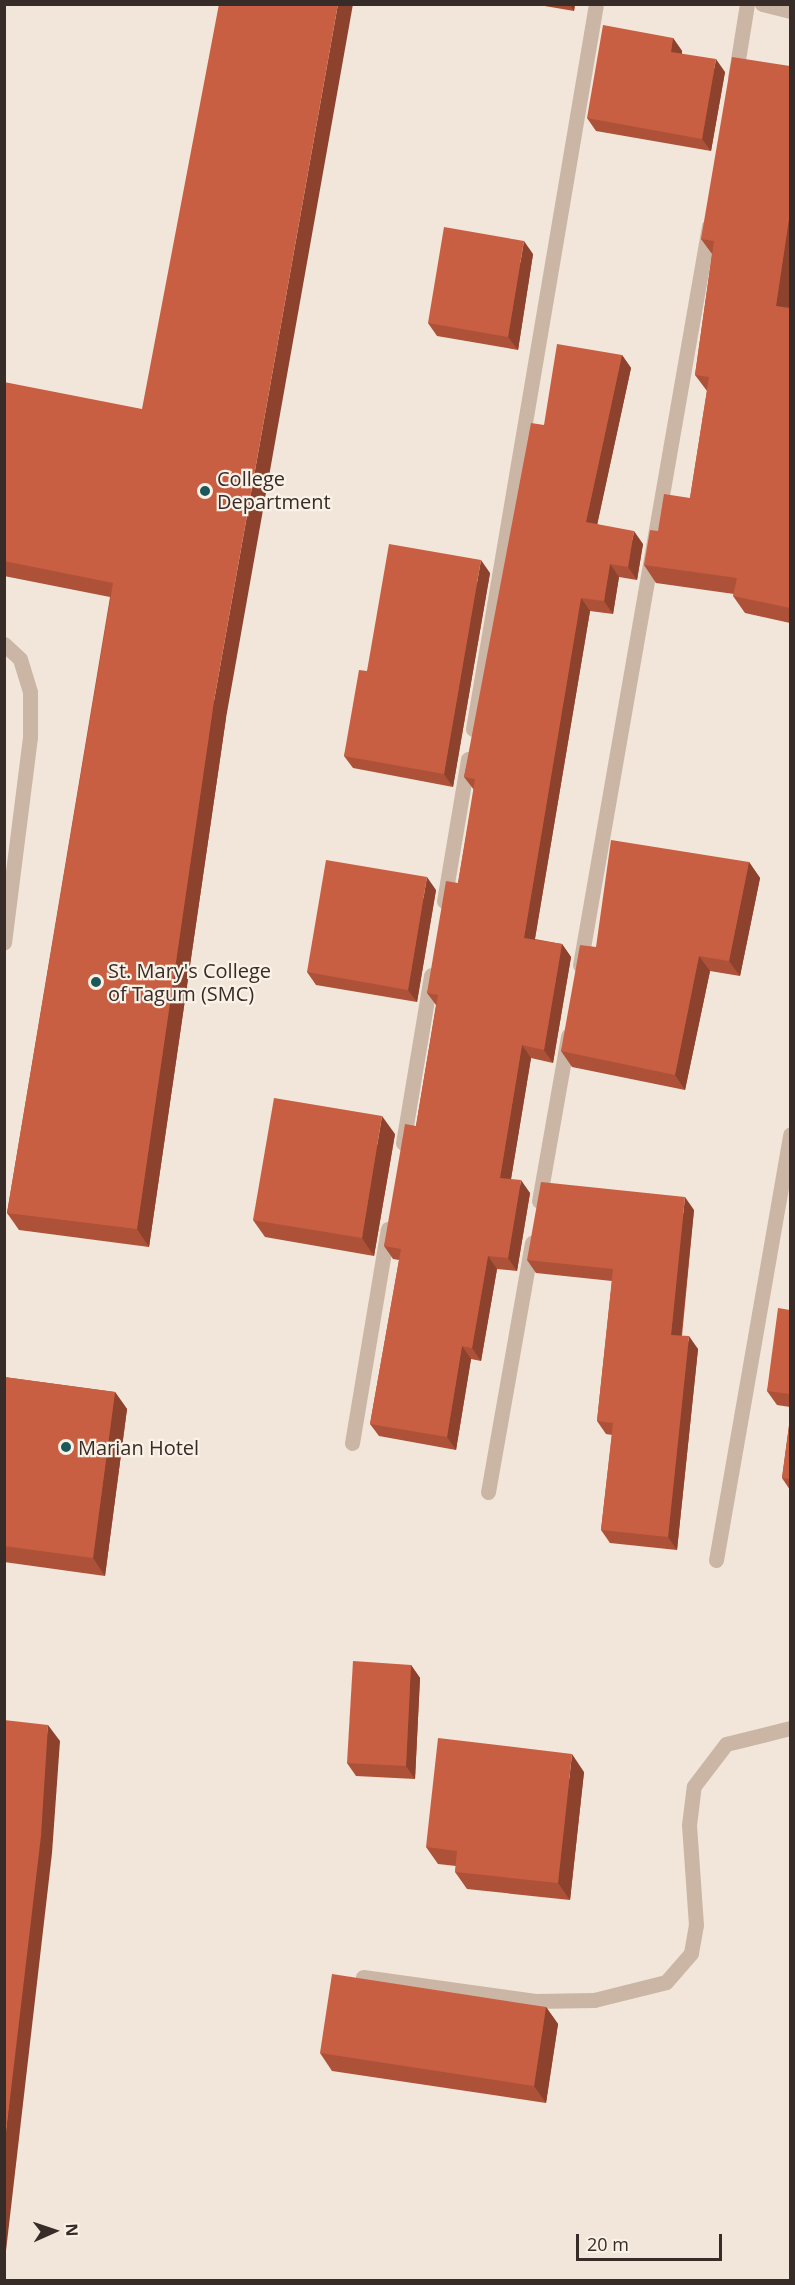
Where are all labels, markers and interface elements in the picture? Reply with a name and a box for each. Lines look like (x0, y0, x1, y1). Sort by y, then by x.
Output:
place label: College Department (217, 467, 331, 514)
marker: College Department (198, 484, 212, 498)
place label: St. Mary's College of Tagum (SMC) (108, 958, 271, 1005)
marker: St. Mary's College of Tagum (SMC) (89, 975, 103, 989)
place label: Marian Hotel (78, 1435, 199, 1459)
marker: Marian Hotel (59, 1440, 73, 1454)
north arrow (24, 2201, 84, 2261)
scale bar (579, 2222, 724, 2260)
text: N (61, 2223, 83, 2237)
text: 20 m (587, 2232, 629, 2256)

